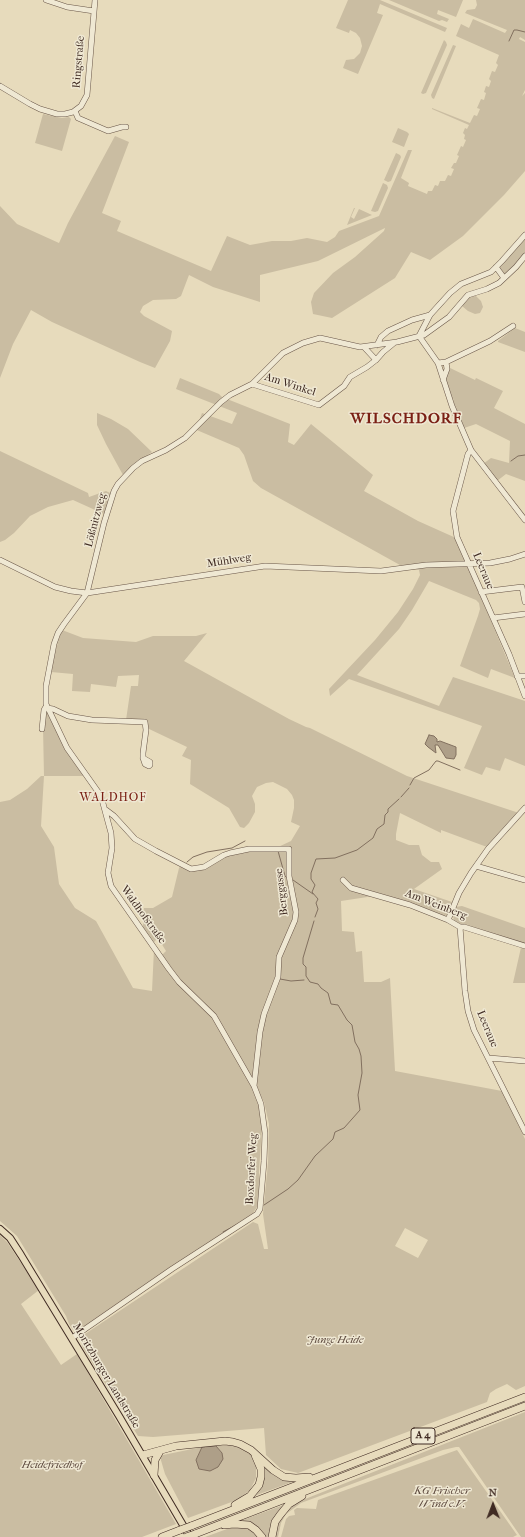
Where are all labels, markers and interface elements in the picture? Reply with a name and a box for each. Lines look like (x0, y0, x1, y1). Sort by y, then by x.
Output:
street label: Ringstraße (70, 35, 88, 89)
street label: Am Winkel (263, 371, 317, 399)
district label: WILSCHDORF (350, 410, 462, 428)
street label: Lößnitzweg (82, 491, 110, 549)
street label: Mühlweg (206, 551, 252, 571)
street label: Leeraue (469, 551, 497, 591)
district label: WALDHOF (79, 791, 147, 805)
street label: Berggasse (273, 868, 291, 916)
street label: Waldhofstraße (118, 883, 168, 947)
street label: Am Weinberg (403, 887, 469, 923)
street label: Leeraue (473, 1009, 501, 1049)
street label: Boxdorfer Weg (244, 1133, 260, 1205)
street label: Moritzburger Landstraße (69, 1321, 143, 1431)
park label: Junge Heide (307, 1333, 363, 1347)
road number: A 4 (411, 1428, 435, 1444)
park label: Heidefriedhof (22, 1458, 82, 1472)
park label: KG Frischer Wind e.V. (414, 1484, 470, 1510)
north arrow (473, 1485, 513, 1525)
text: N (488, 1486, 497, 1499)

